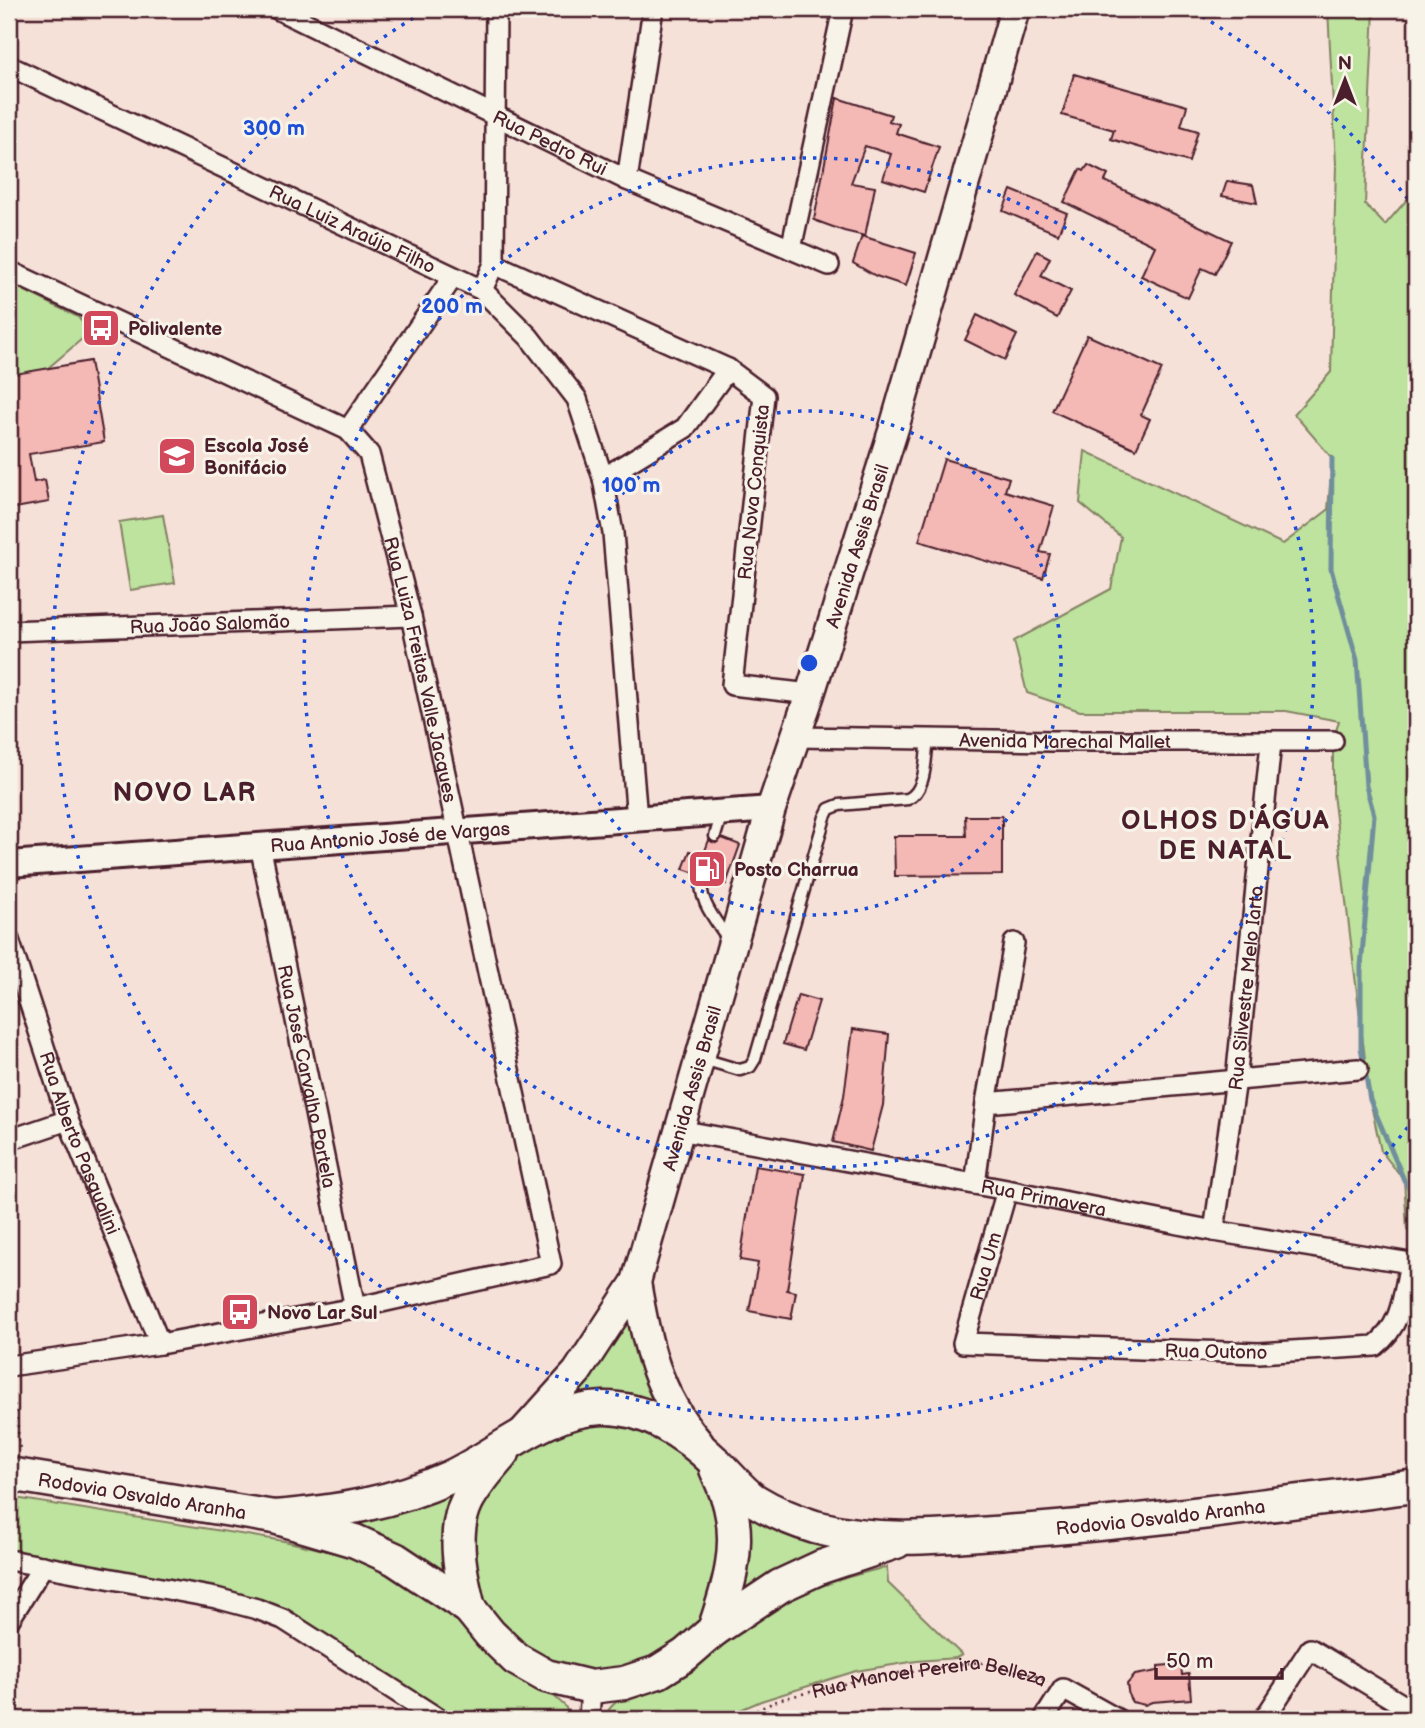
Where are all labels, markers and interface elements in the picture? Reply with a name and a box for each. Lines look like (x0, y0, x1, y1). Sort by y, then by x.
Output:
north arrow (1310, 46, 1380, 116)
text: N (1338, 53, 1352, 76)
street label: Rua Pedro Rui (489, 106, 610, 181)
text: 300 m (243, 116, 305, 141)
street label: Rua Luiz Araújo Filho (265, 181, 439, 279)
text: 200 m (421, 294, 483, 319)
bus stop icon: Polivalente (80, 307, 122, 349)
place label: Polivalente (128, 318, 222, 341)
street label: Rua Nova Conquista (734, 403, 775, 581)
school or university icon: Escola José Bonifácio (156, 435, 198, 477)
place label: Escola José Bonifácio (204, 435, 309, 480)
street label: Avenida Assis Brasil (822, 462, 895, 631)
text: 100 m (602, 473, 660, 498)
street label: Rua Luiza Freitas Valle Jacques (378, 534, 461, 805)
street label: Rua João Salomão (129, 611, 290, 639)
centre of rings (797, 651, 821, 675)
street label: Avenida Marechal Mallet (959, 730, 1171, 754)
district label: NOVO LAR (113, 778, 257, 809)
district label: OLHOS D'ÁGUA DE NATAL (1121, 803, 1331, 867)
street label: Rua Antonio José de Vargas (269, 818, 511, 858)
fuel station icon: Posto Charrua (686, 848, 728, 890)
place label: Posto Charrua (734, 859, 859, 882)
street label: Rua Silvestre Melo Iarto (1225, 885, 1269, 1092)
street label: Rua José Carvalho Portela (272, 963, 340, 1190)
street label: Avenida Assis Brasil (658, 1003, 727, 1174)
street label: Rua Alberto Pasqualini (33, 1049, 124, 1238)
street label: Rua Primavera (979, 1175, 1108, 1222)
street label: Rua Um (966, 1230, 1007, 1303)
bus stop icon: Novo Lar Sul (219, 1291, 261, 1333)
place label: Novo Lar Sul (267, 1302, 378, 1325)
street label: Rua Outono (1164, 1340, 1267, 1365)
street label: Rodovia Osvaldo Aranha (36, 1469, 248, 1525)
street label: Rodovia Osvaldo Aranha (1055, 1495, 1267, 1541)
scale bar (1156, 1637, 1282, 1681)
text: 50 m (1166, 1649, 1213, 1674)
street label: Rua Manoel Pereira Belleza (809, 1652, 1051, 1704)

